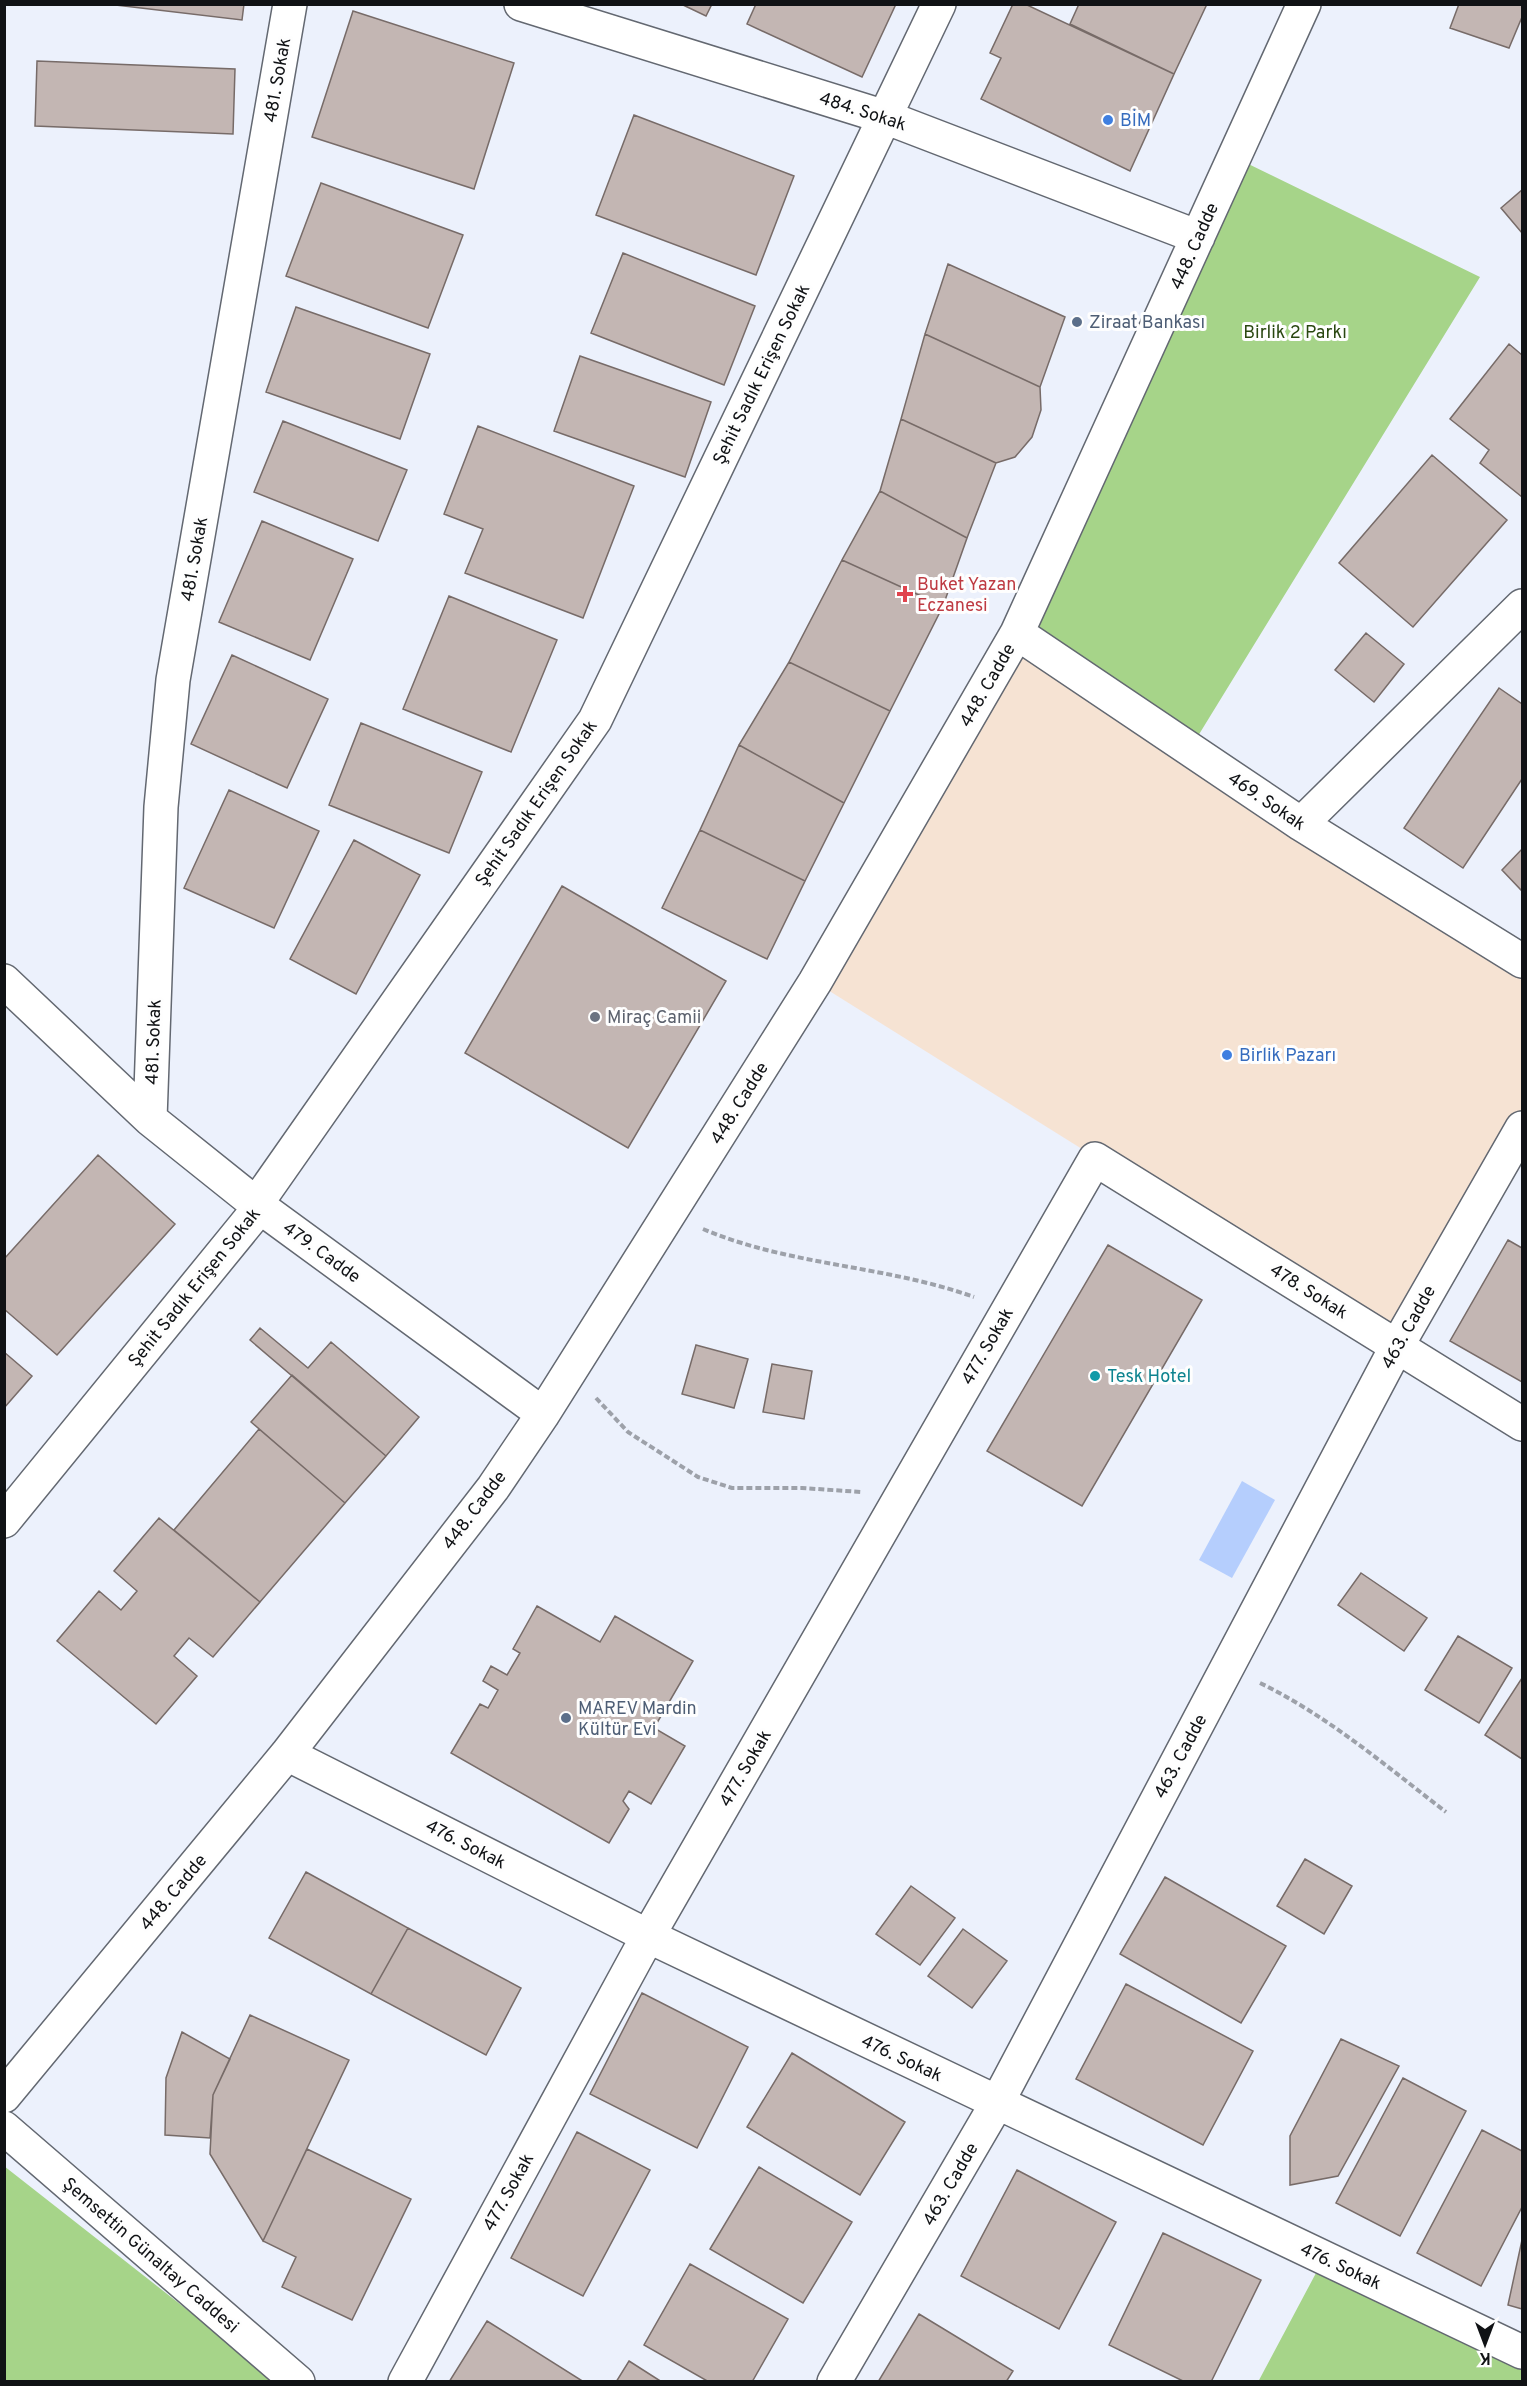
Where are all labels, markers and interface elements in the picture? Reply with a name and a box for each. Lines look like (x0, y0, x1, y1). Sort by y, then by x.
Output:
street label: 481. Sokak (260, 36, 297, 124)
street label: 484. Sokak (816, 88, 909, 137)
place label: BİM (1120, 108, 1151, 133)
marker: BİM (1101, 113, 1115, 127)
street label: 448. Cadde (1166, 200, 1225, 294)
street label: Şehit Sadık Erişen Sokak (709, 281, 816, 469)
place label: Ziraat Bankası (1089, 312, 1205, 335)
marker: Ziraat Bankası (1070, 315, 1084, 329)
park label: Birlik 2 Parkı (1243, 322, 1347, 345)
street label: 481. Sokak (177, 515, 214, 603)
place label: Buket Yazan Eczanesi (917, 574, 1016, 618)
marker: Buket Yazan Eczanesi (898, 587, 912, 601)
street label: 448. Cadde (955, 640, 1021, 732)
street label: Şehit Sadık Erişen Sokak (471, 716, 603, 892)
street label: 469. Sokak (1223, 768, 1309, 837)
street label: 481. Sokak (142, 999, 167, 1085)
place label: Miraç Camii (607, 1007, 701, 1030)
marker: Miraç Camii (588, 1010, 602, 1024)
place label: Birlik Pazarı (1239, 1045, 1336, 1068)
marker: Birlik Pazarı (1220, 1048, 1234, 1062)
street label: 448. Cadde (706, 1058, 775, 1149)
street label: Şehit Sadık Erişen Sokak (124, 1204, 266, 1372)
street label: 479. Cadde (278, 1217, 365, 1289)
street label: 478. Sokak (1265, 1259, 1351, 1325)
street label: 463. Cadde (1377, 1282, 1442, 1374)
street label: 477. Sokak (957, 1304, 1020, 1390)
place label: Tesk Hotel (1107, 1366, 1191, 1389)
marker: Tesk Hotel (1088, 1369, 1102, 1383)
street label: 448. Cadde (438, 1467, 512, 1555)
place label: MAREV Mardin Kültür Evi (578, 1698, 697, 1742)
marker: MAREV Mardin Kültür Evi (559, 1711, 573, 1725)
street label: 463. Cadde (1150, 1711, 1213, 1803)
street label: 477. Sokak (715, 1726, 778, 1812)
street label: 476. Sokak (421, 1815, 509, 1875)
street label: 448. Cadde (135, 1850, 213, 1936)
street label: 476. Sokak (857, 2031, 946, 2088)
street label: 463. Cadde (918, 2139, 984, 2230)
street label: 477. Sokak (479, 2150, 540, 2236)
street label: Şemsettin Günaltay Caddesi (57, 2173, 243, 2339)
street label: 476. Sokak (1296, 2239, 1385, 2296)
north arrow (1455, 2314, 1515, 2374)
text: K (1479, 2347, 1491, 2367)

